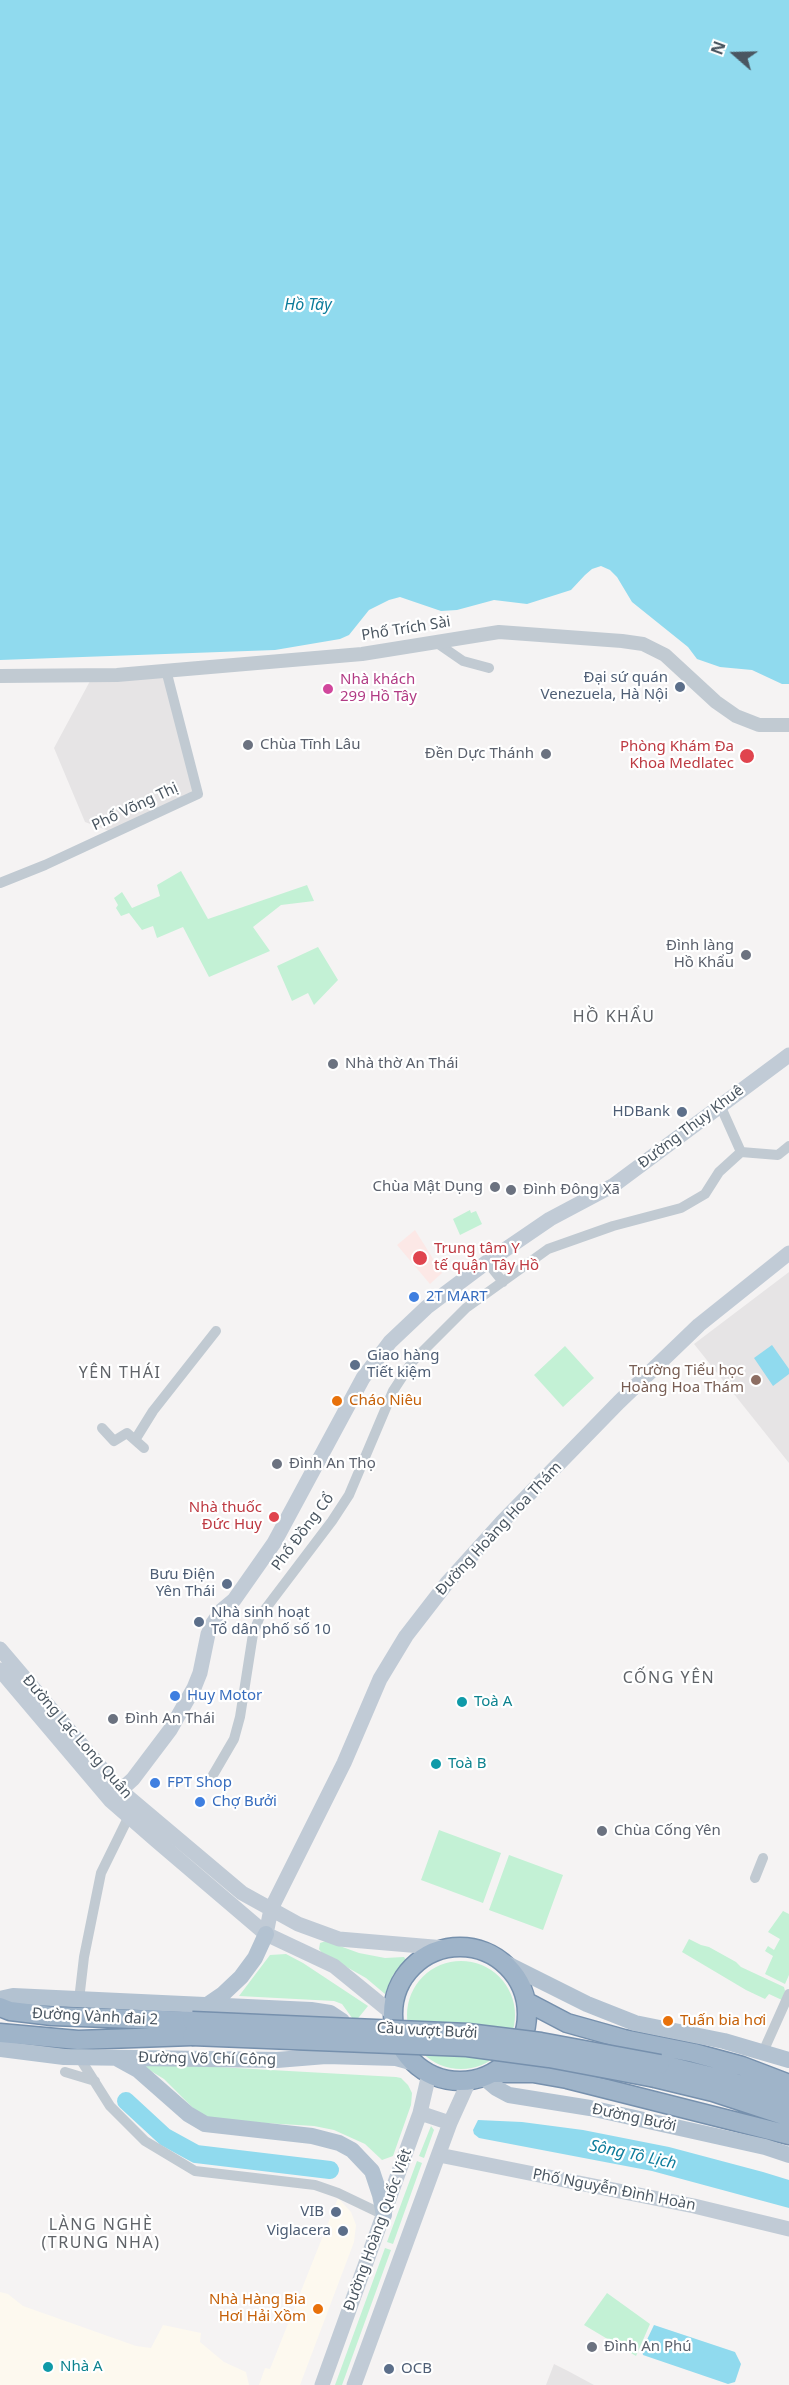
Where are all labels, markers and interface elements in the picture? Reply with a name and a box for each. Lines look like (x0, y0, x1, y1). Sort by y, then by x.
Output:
north arrow (705, 24, 765, 84)
text: N (706, 38, 731, 58)
water label: Hồ Tây (284, 295, 332, 315)
street label: Phố Trích Sài (360, 613, 452, 645)
place label: Đại sứ quán Venezuela, Hà Nội (541, 669, 668, 704)
place label: Nhà khách 299 Hồ Tây (340, 671, 417, 706)
marker: Đại sứ quán Venezuela, Hà Nội (673, 680, 687, 694)
marker: Nhà khách 299 Hồ Tây (321, 682, 335, 696)
place label: Chùa Tĩnh Lâu (260, 736, 361, 754)
marker: Chùa Tĩnh Lâu (241, 738, 255, 752)
place label: Phòng Khám Đa Khoa Medlatec (620, 738, 734, 773)
place label: Đền Dực Thánh (425, 745, 534, 763)
marker: Đền Dực Thánh (539, 747, 553, 761)
marker: Phòng Khám Đa Khoa Medlatec (738, 747, 756, 765)
street label: Phố Võng Thị (89, 779, 181, 835)
place label: Đình làng Hồ Khẩu (666, 937, 734, 972)
marker: Đình làng Hồ Khẩu (739, 948, 753, 962)
district label: HỒ KHẨU (573, 1007, 655, 1027)
place label: Nhà thờ An Thái (345, 1055, 458, 1073)
marker: Nhà thờ An Thái (326, 1057, 340, 1071)
street label: Đường Thụy Khuê (635, 1081, 747, 1173)
place label: HDBank (612, 1103, 670, 1121)
marker: HDBank (675, 1105, 689, 1119)
place label: Chùa Mật Dụng (373, 1178, 483, 1196)
marker: Chùa Mật Dụng (488, 1180, 502, 1194)
place label: Đình Đông Xã (523, 1181, 620, 1199)
marker: Đình Đông Xã (504, 1183, 518, 1197)
place label: Trung tâm Y tế quận Tây Hồ (434, 1240, 539, 1275)
marker: Trung tâm Y tế quận Tây Hồ (411, 1249, 429, 1267)
place label: 2T MART (426, 1288, 488, 1306)
marker: 2T MART (407, 1290, 421, 1304)
place label: Giao hàng Tiết kiệm (367, 1347, 439, 1382)
marker: Giao hàng Tiết kiệm (348, 1358, 362, 1372)
place label: Trường Tiểu học Hoàng Hoa Thám (620, 1362, 744, 1397)
district label: YÊN THÁI (79, 1363, 161, 1383)
marker: Trường Tiểu học Hoàng Hoa Thám (749, 1373, 763, 1387)
place label: Cháo Niêu (349, 1392, 422, 1410)
marker: Cháo Niêu (330, 1394, 344, 1408)
place label: Đình An Thọ (289, 1455, 376, 1473)
marker: Đình An Thọ (270, 1457, 284, 1471)
street label: Đường Hoàng Hoa Thám (432, 1458, 566, 1600)
street label: Phố Đồng Cổ (268, 1490, 338, 1574)
place label: Nhà thuốc Đức Huy (189, 1499, 262, 1534)
marker: Nhà thuốc Đức Huy (267, 1510, 281, 1524)
place label: Bưu Điện Yên Thái (149, 1566, 215, 1601)
marker: Bưu Điện Yên Thái (220, 1577, 234, 1591)
place label: Nhà sinh hoạt Tổ dân phố số 10 (211, 1604, 331, 1639)
marker: Nhà sinh hoạt Tổ dân phố số 10 (192, 1615, 206, 1629)
district label: CỐNG YÊN (623, 1668, 715, 1688)
street label: Đường Lạc Long Quân (18, 1671, 136, 1803)
place label: Huy Motor (187, 1687, 262, 1705)
marker: Huy Motor (168, 1689, 182, 1703)
place label: Toà A (474, 1693, 512, 1711)
marker: Toà A (455, 1695, 469, 1709)
place label: Đình An Thái (125, 1710, 215, 1728)
marker: Đình An Thái (106, 1712, 120, 1726)
place label: Toà B (448, 1755, 486, 1773)
marker: Toà B (429, 1757, 443, 1771)
place label: FPT Shop (167, 1774, 232, 1792)
marker: FPT Shop (148, 1776, 162, 1790)
place label: Chợ Bưởi (212, 1793, 277, 1811)
marker: Chợ Bưởi (193, 1795, 207, 1809)
place label: Chùa Cống Yên (614, 1822, 721, 1840)
marker: Chùa Cống Yên (595, 1824, 609, 1838)
street label: Đường Vành đai 2 (31, 2005, 159, 2029)
place label: Tuấn bia hơi (680, 2012, 766, 2030)
marker: Tuấn bia hơi (661, 2014, 675, 2028)
street label: Cầu vượt Bưởi (376, 2019, 478, 2043)
street label: Đường Võ Chí Công (138, 2049, 276, 2069)
street label: Đường Bưởi (590, 2100, 678, 2136)
water label: Sông Tô Lịch (588, 2136, 678, 2174)
street label: Đường Hoàng Quốc Việt (340, 2146, 416, 2314)
street label: Phố Nguyễn Đình Hoàn (531, 2165, 697, 2215)
place label: VIB (300, 2203, 324, 2221)
marker: VIB (329, 2205, 343, 2219)
district label: LÀNG NGHÈ (TRUNG NHA) (42, 2215, 160, 2253)
place label: Viglacera (267, 2222, 331, 2240)
marker: Viglacera (336, 2224, 350, 2238)
place label: Nhà Hàng Bia Hơi Hải Xồm (209, 2291, 306, 2326)
marker: Nhà Hàng Bia Hơi Hải Xồm (311, 2302, 325, 2316)
place label: Đình An Phú (604, 2338, 692, 2356)
marker: Đình An Phú (585, 2340, 599, 2354)
place label: Nhà A (60, 2358, 103, 2376)
marker: Nhà A (41, 2360, 55, 2374)
place label: OCB (401, 2360, 432, 2378)
marker: OCB (382, 2362, 396, 2376)

